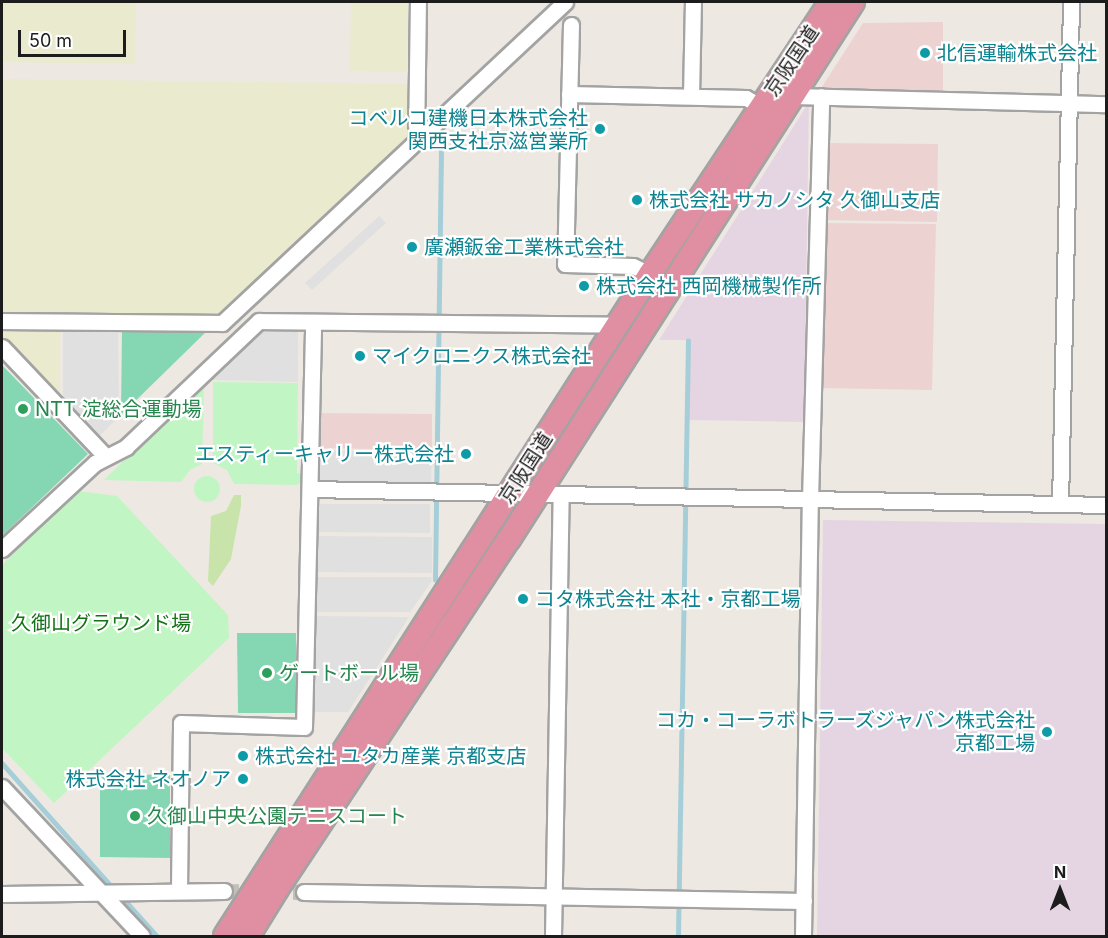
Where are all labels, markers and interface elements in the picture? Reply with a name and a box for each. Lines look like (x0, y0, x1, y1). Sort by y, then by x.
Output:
scale bar (21, 18, 129, 56)
street label: 京阪国道 (760, 21, 824, 101)
text: 50 m (29, 30, 72, 51)
place label: 北信運輸株式会社 (937, 41, 1097, 65)
marker: 北信運輸株式会社 (918, 46, 932, 60)
place label: コベルコ建機日本株式会社 関西支社京滋営業所 (348, 106, 588, 153)
marker: コベルコ建機日本株式会社 関西支社京滋営業所 (593, 122, 607, 136)
place label: 株式会社 サカノシタ 久御山支店 (649, 188, 940, 212)
marker: 株式会社 サカノシタ 久御山支店 (630, 193, 644, 207)
place label: 廣瀬鈑金工業株式会社 (424, 235, 624, 259)
marker: 廣瀬鈑金工業株式会社 (405, 240, 419, 254)
place label: 株式会社 西岡機械製作所 (596, 274, 822, 298)
marker: 株式会社 西岡機械製作所 (577, 279, 591, 293)
place label: マイクロニクス株式会社 (372, 344, 592, 368)
marker: マイクロニクス株式会社 (353, 349, 367, 363)
place label: NTT 淀総合運動場 (35, 397, 202, 421)
marker: NTT 淀総合運動場 (16, 402, 30, 416)
street label: 京阪国道 (494, 428, 558, 508)
place label: エスティーキャリー株式会社 (194, 442, 454, 466)
marker: エスティーキャリー株式会社 (459, 447, 473, 461)
place label: コタ株式会社 本社・京都工場 (535, 587, 801, 611)
marker: コタ株式会社 本社・京都工場 (516, 592, 530, 606)
park label: 久御山グラウンド場 (11, 611, 191, 635)
place label: ゲートボール場 (279, 661, 419, 685)
marker: ゲートボール場 (260, 666, 274, 680)
place label: コカ・コーラボトラーズジャパン株式会社 京都工場 (655, 708, 1035, 755)
marker: コカ・コーラボトラーズジャパン株式会社 京都工場 (1040, 725, 1054, 739)
place label: 株式会社 ユタカ産業 京都支店 (255, 744, 526, 768)
marker: 株式会社 ユタカ産業 京都支店 (236, 749, 250, 763)
place label: 株式会社 ネオノア (65, 767, 231, 791)
marker: 株式会社 ネオノア (236, 772, 250, 786)
place label: 久御山中央公園テニスコート (147, 804, 407, 828)
marker: 久御山中央公園テニスコート (128, 809, 142, 823)
north arrow (1030, 860, 1090, 920)
text: N (1054, 862, 1066, 882)

